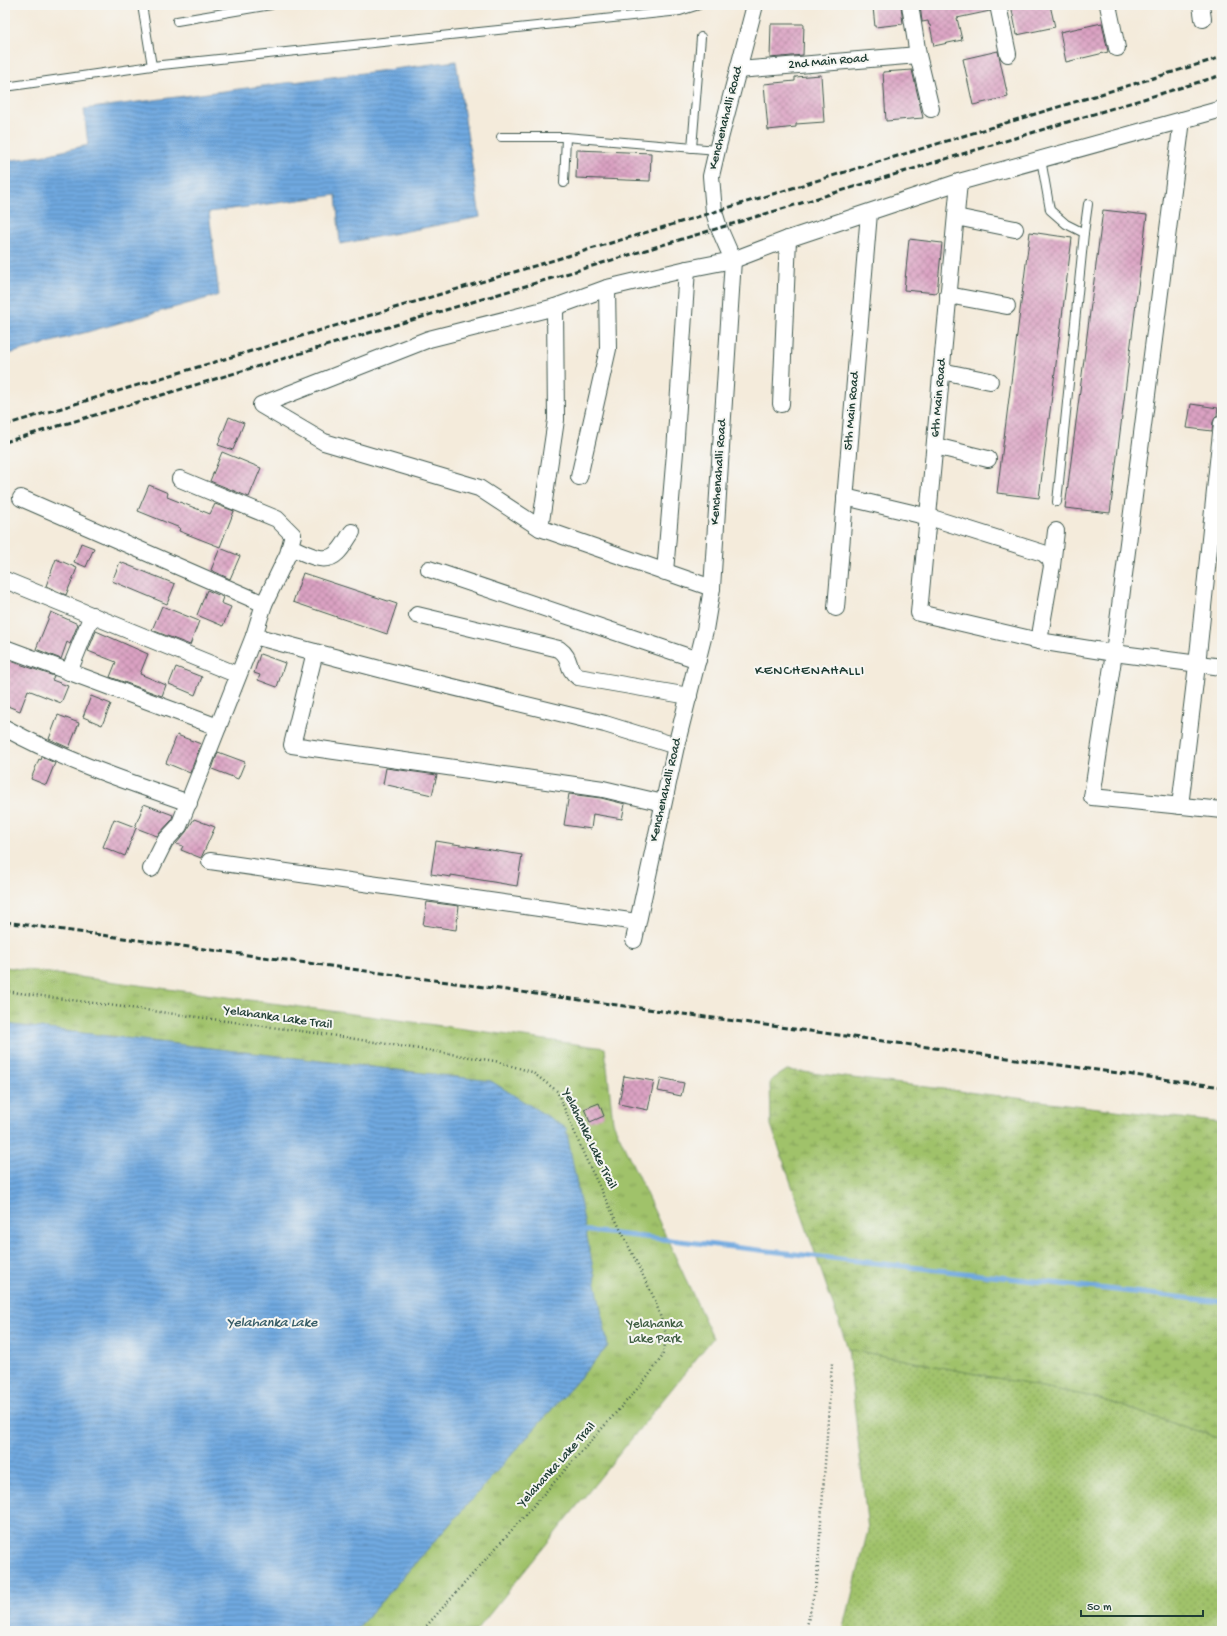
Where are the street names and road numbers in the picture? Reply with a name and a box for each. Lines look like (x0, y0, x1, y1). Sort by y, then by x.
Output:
street label: 2nd Main Road (788, 51, 870, 73)
street label: Kenchenahalli Road (706, 64, 746, 171)
street label: 6th Main Road (928, 357, 950, 438)
street label: 5th Main Road (841, 370, 863, 451)
street label: Kenchenahalli Road (708, 417, 730, 525)
street label: Kenchenahalli Road (647, 735, 686, 843)
street label: Yelahanka Lake Trail (222, 1003, 333, 1033)
street label: Yelahanka Lake Trail (558, 1086, 620, 1192)
street label: Yelahanka Lake Trail (514, 1419, 599, 1511)

